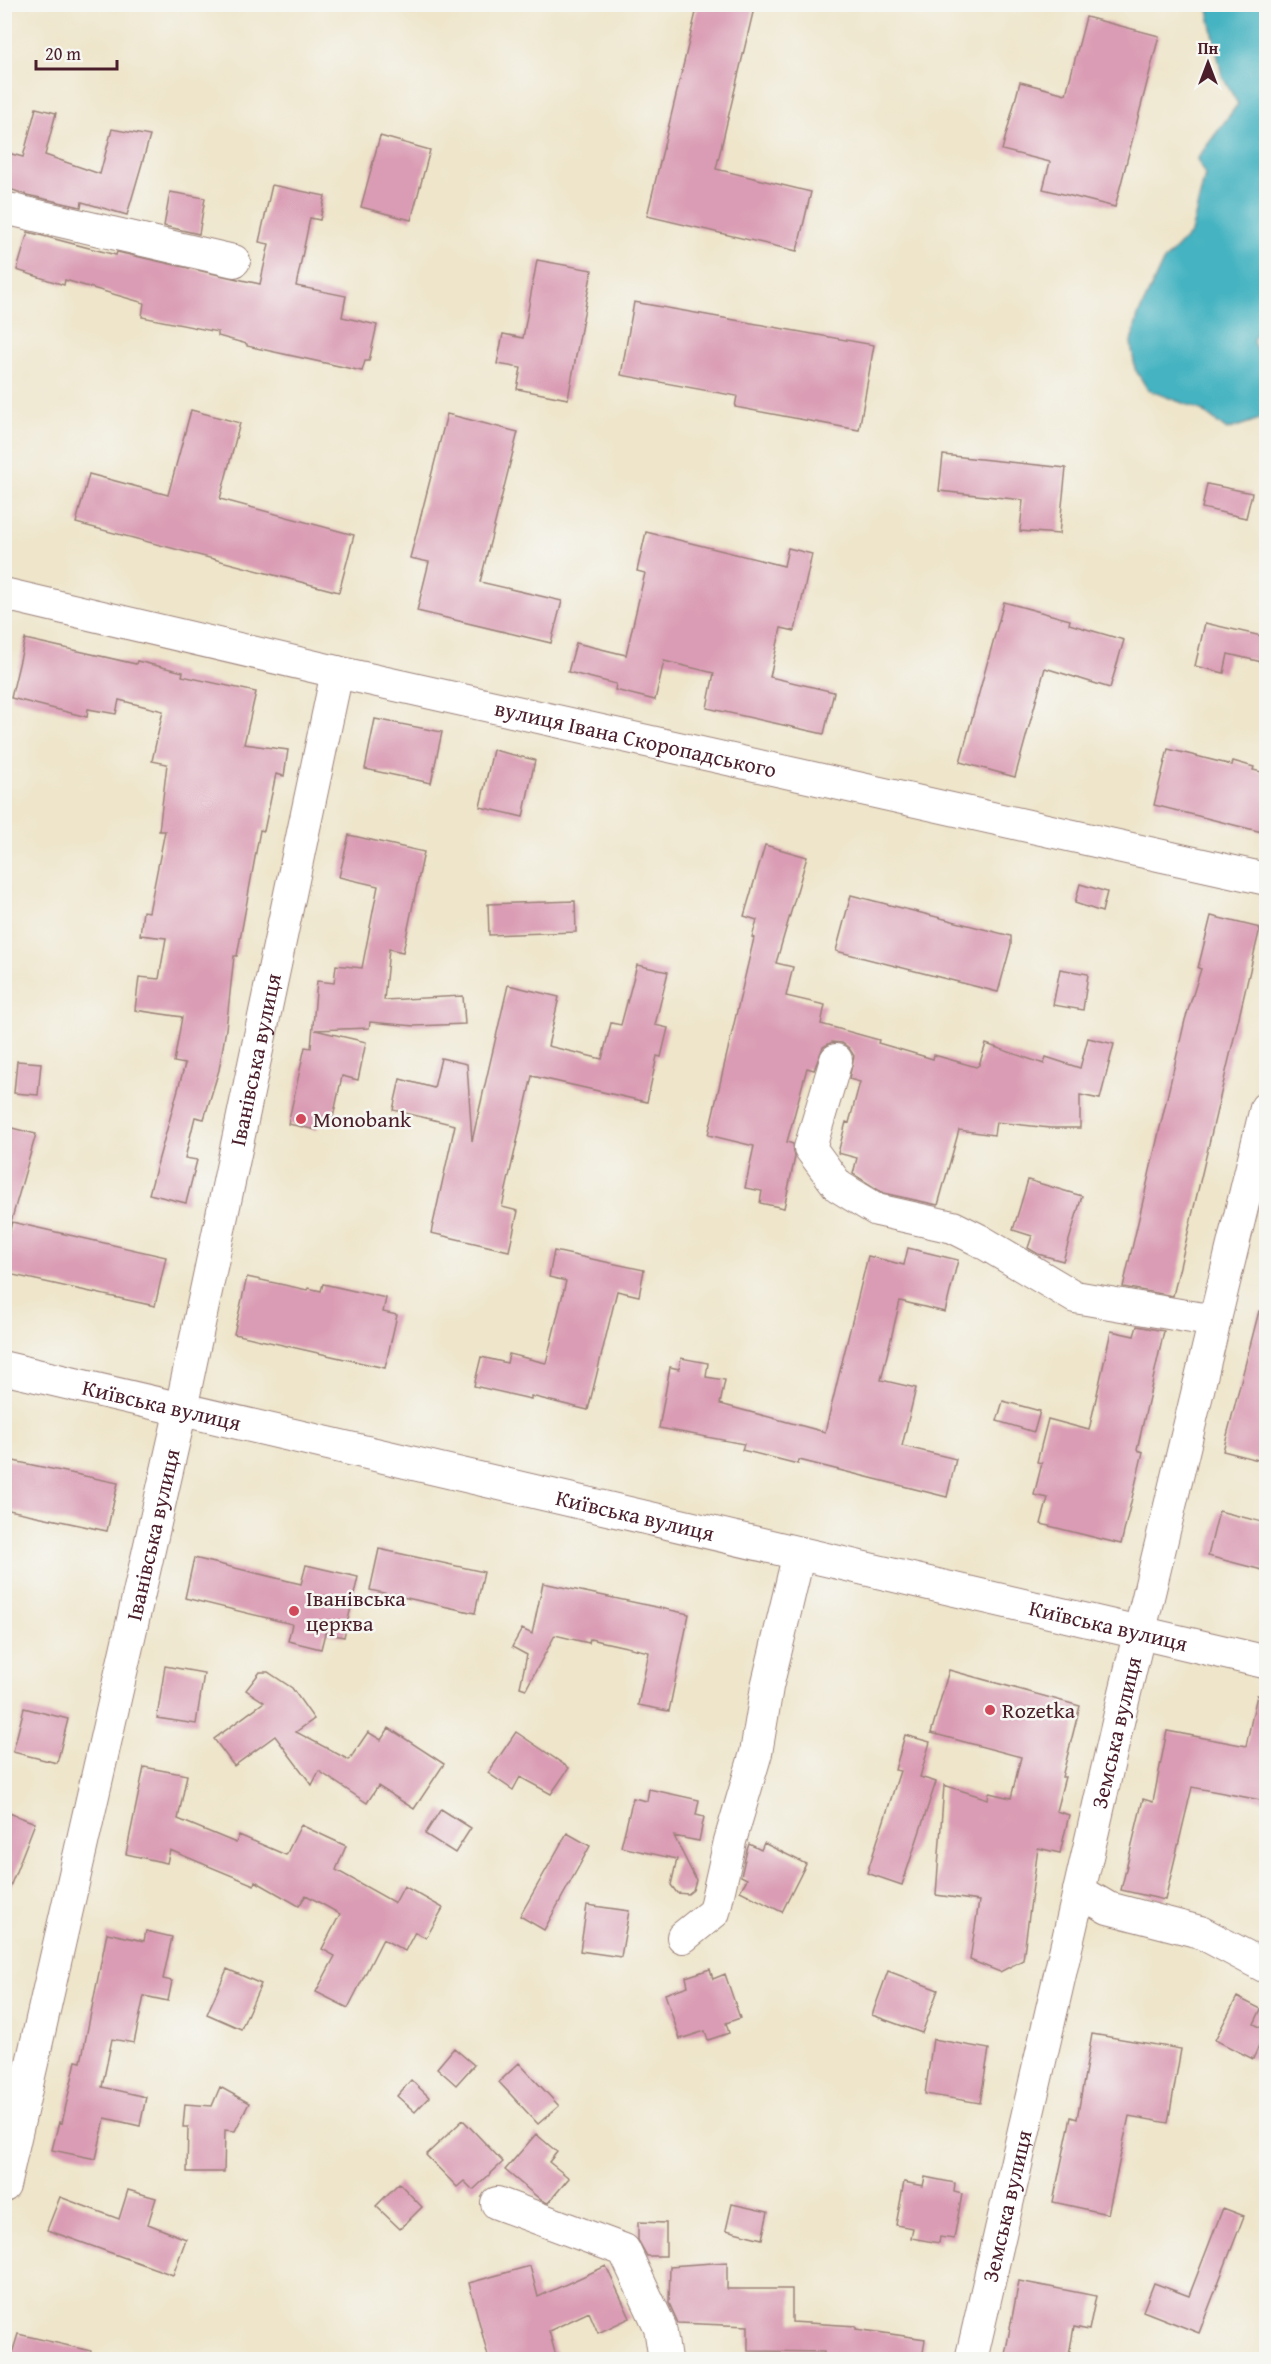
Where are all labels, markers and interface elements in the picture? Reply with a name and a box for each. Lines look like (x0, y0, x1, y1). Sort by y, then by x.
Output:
scale bar (36, 33, 117, 71)
north arrow (1178, 33, 1238, 93)
text: Пн (1198, 36, 1218, 60)
text: 20 m (45, 40, 81, 67)
street label: вулиця Івана Скоропадського (492, 692, 780, 785)
street label: Іванівська вулиця (221, 970, 289, 1149)
place label: Monobank (313, 1103, 412, 1135)
marker: Monobank (294, 1112, 308, 1126)
street label: Київська вулиця (79, 1371, 244, 1439)
street label: Іванівська вулиця (117, 1446, 187, 1624)
street label: Київська вулиця (553, 1481, 718, 1549)
place label: Іванівська церква (306, 1582, 406, 1639)
street label: Київська вулиця (1026, 1591, 1191, 1659)
marker: Іванівська церква (287, 1604, 301, 1618)
street label: Земська вулиця (1083, 1653, 1149, 1812)
place label: Rozetka (1002, 1694, 1076, 1726)
marker: Rozetka (983, 1703, 997, 1717)
street label: Земська вулиця (973, 2127, 1040, 2285)

